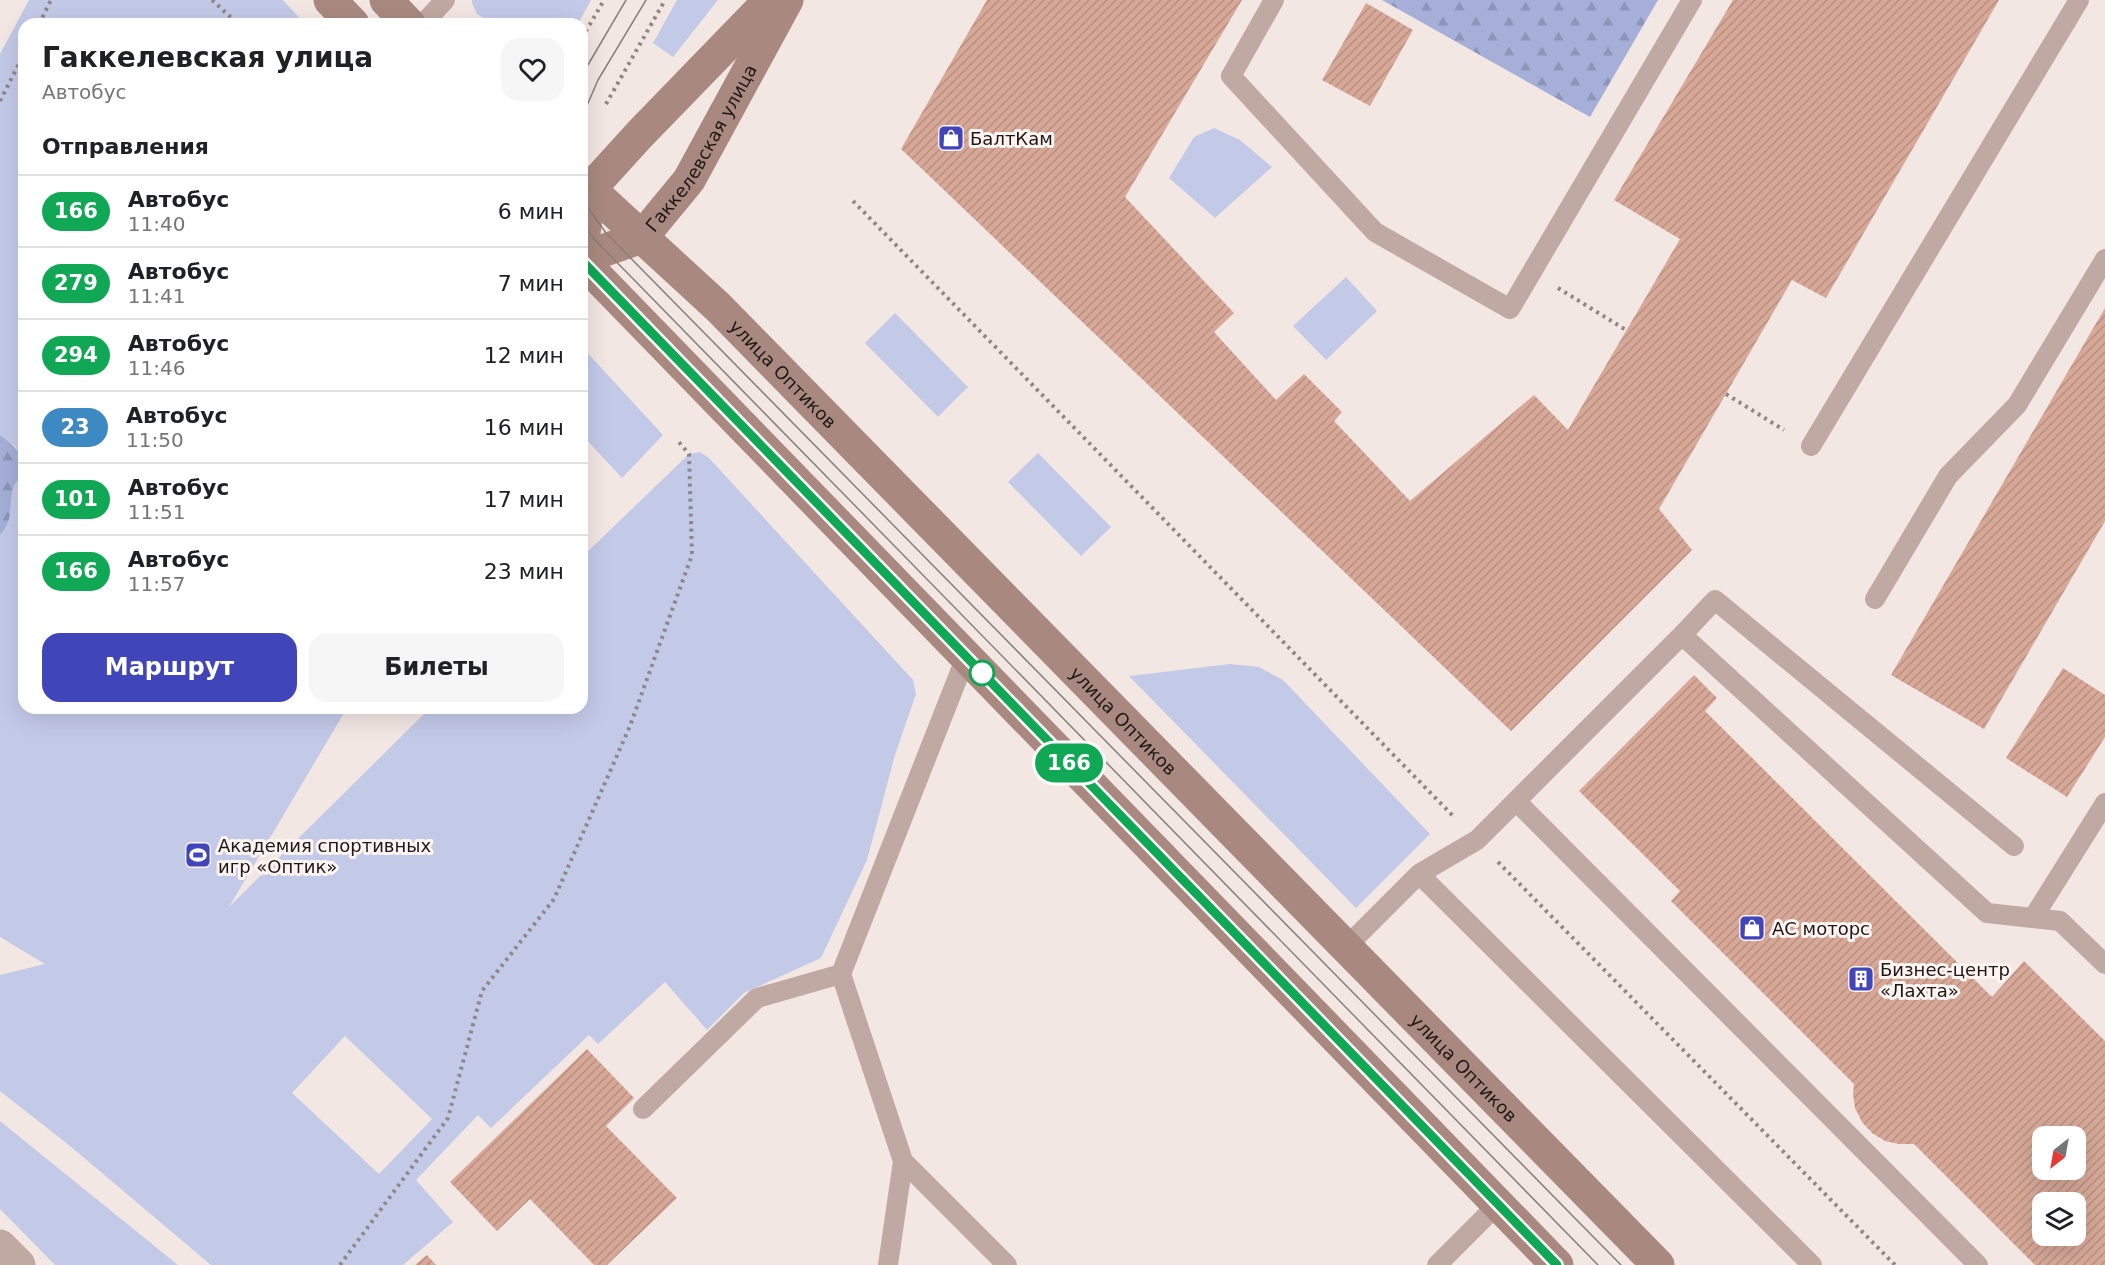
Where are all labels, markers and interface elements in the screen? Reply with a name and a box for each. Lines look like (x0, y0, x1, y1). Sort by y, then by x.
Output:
button: heart (501, 38, 564, 101)
text: Гаккелевская улица (42, 41, 373, 74)
street label: Гаккелевская улица (641, 60, 761, 235)
text: Автобус (42, 80, 127, 104)
shop icon: БалтКам (936, 123, 966, 153)
place label: БалтКам (970, 128, 1053, 149)
text: Отправления (42, 134, 209, 159)
text: Автобус (128, 187, 229, 212)
text: 166 (54, 199, 98, 223)
text: 6 мин (498, 199, 564, 224)
text: 11:40 (128, 212, 185, 236)
text: Автобус (128, 259, 229, 284)
text: 279 (54, 271, 98, 295)
text: 7 мин (498, 271, 564, 296)
text: 11:41 (128, 284, 185, 308)
street label: улица Оптиков (726, 315, 841, 432)
text: Автобус (128, 331, 229, 356)
text: 294 (54, 343, 98, 367)
text: 12 мин (484, 343, 564, 368)
text: 11:46 (128, 356, 185, 380)
text: Автобус (126, 403, 228, 428)
text: 23 (60, 415, 90, 439)
text: 16 мин (484, 415, 564, 440)
text: 11:50 (126, 428, 184, 452)
text: Автобус (128, 475, 229, 500)
text: 101 (54, 487, 98, 511)
text: 17 мин (484, 487, 564, 512)
text: 11:51 (128, 500, 185, 524)
text: Автобус (128, 547, 229, 572)
text: 166 (54, 559, 98, 583)
text: 23 мин (484, 559, 564, 584)
text: 11:57 (128, 572, 185, 596)
button: Маршрут (42, 633, 297, 702)
button: Билеты (309, 633, 564, 702)
unlabelled marker (969, 660, 995, 686)
street label: улица Оптиков (1066, 662, 1181, 779)
line badge: 166 (1034, 744, 1104, 783)
text: 166 (1047, 751, 1091, 775)
place label: Академия спортивных игр «Оптик» (218, 835, 431, 877)
sports icon: Академия спортивных игр «Оптик» (183, 840, 213, 870)
shop icon: АС моторс (1737, 913, 1767, 943)
place label: АС моторс (1772, 918, 1870, 939)
place label: Бизнес-центр «Лахта» (1880, 959, 2010, 1001)
building icon: Бизнес-центр «Лахта» (1846, 964, 1876, 994)
street label: улица Оптиков (1406, 1009, 1522, 1126)
north arrow (2032, 1126, 2086, 1180)
map controls (2032, 1126, 2086, 1246)
button: layers (2032, 1192, 2086, 1246)

